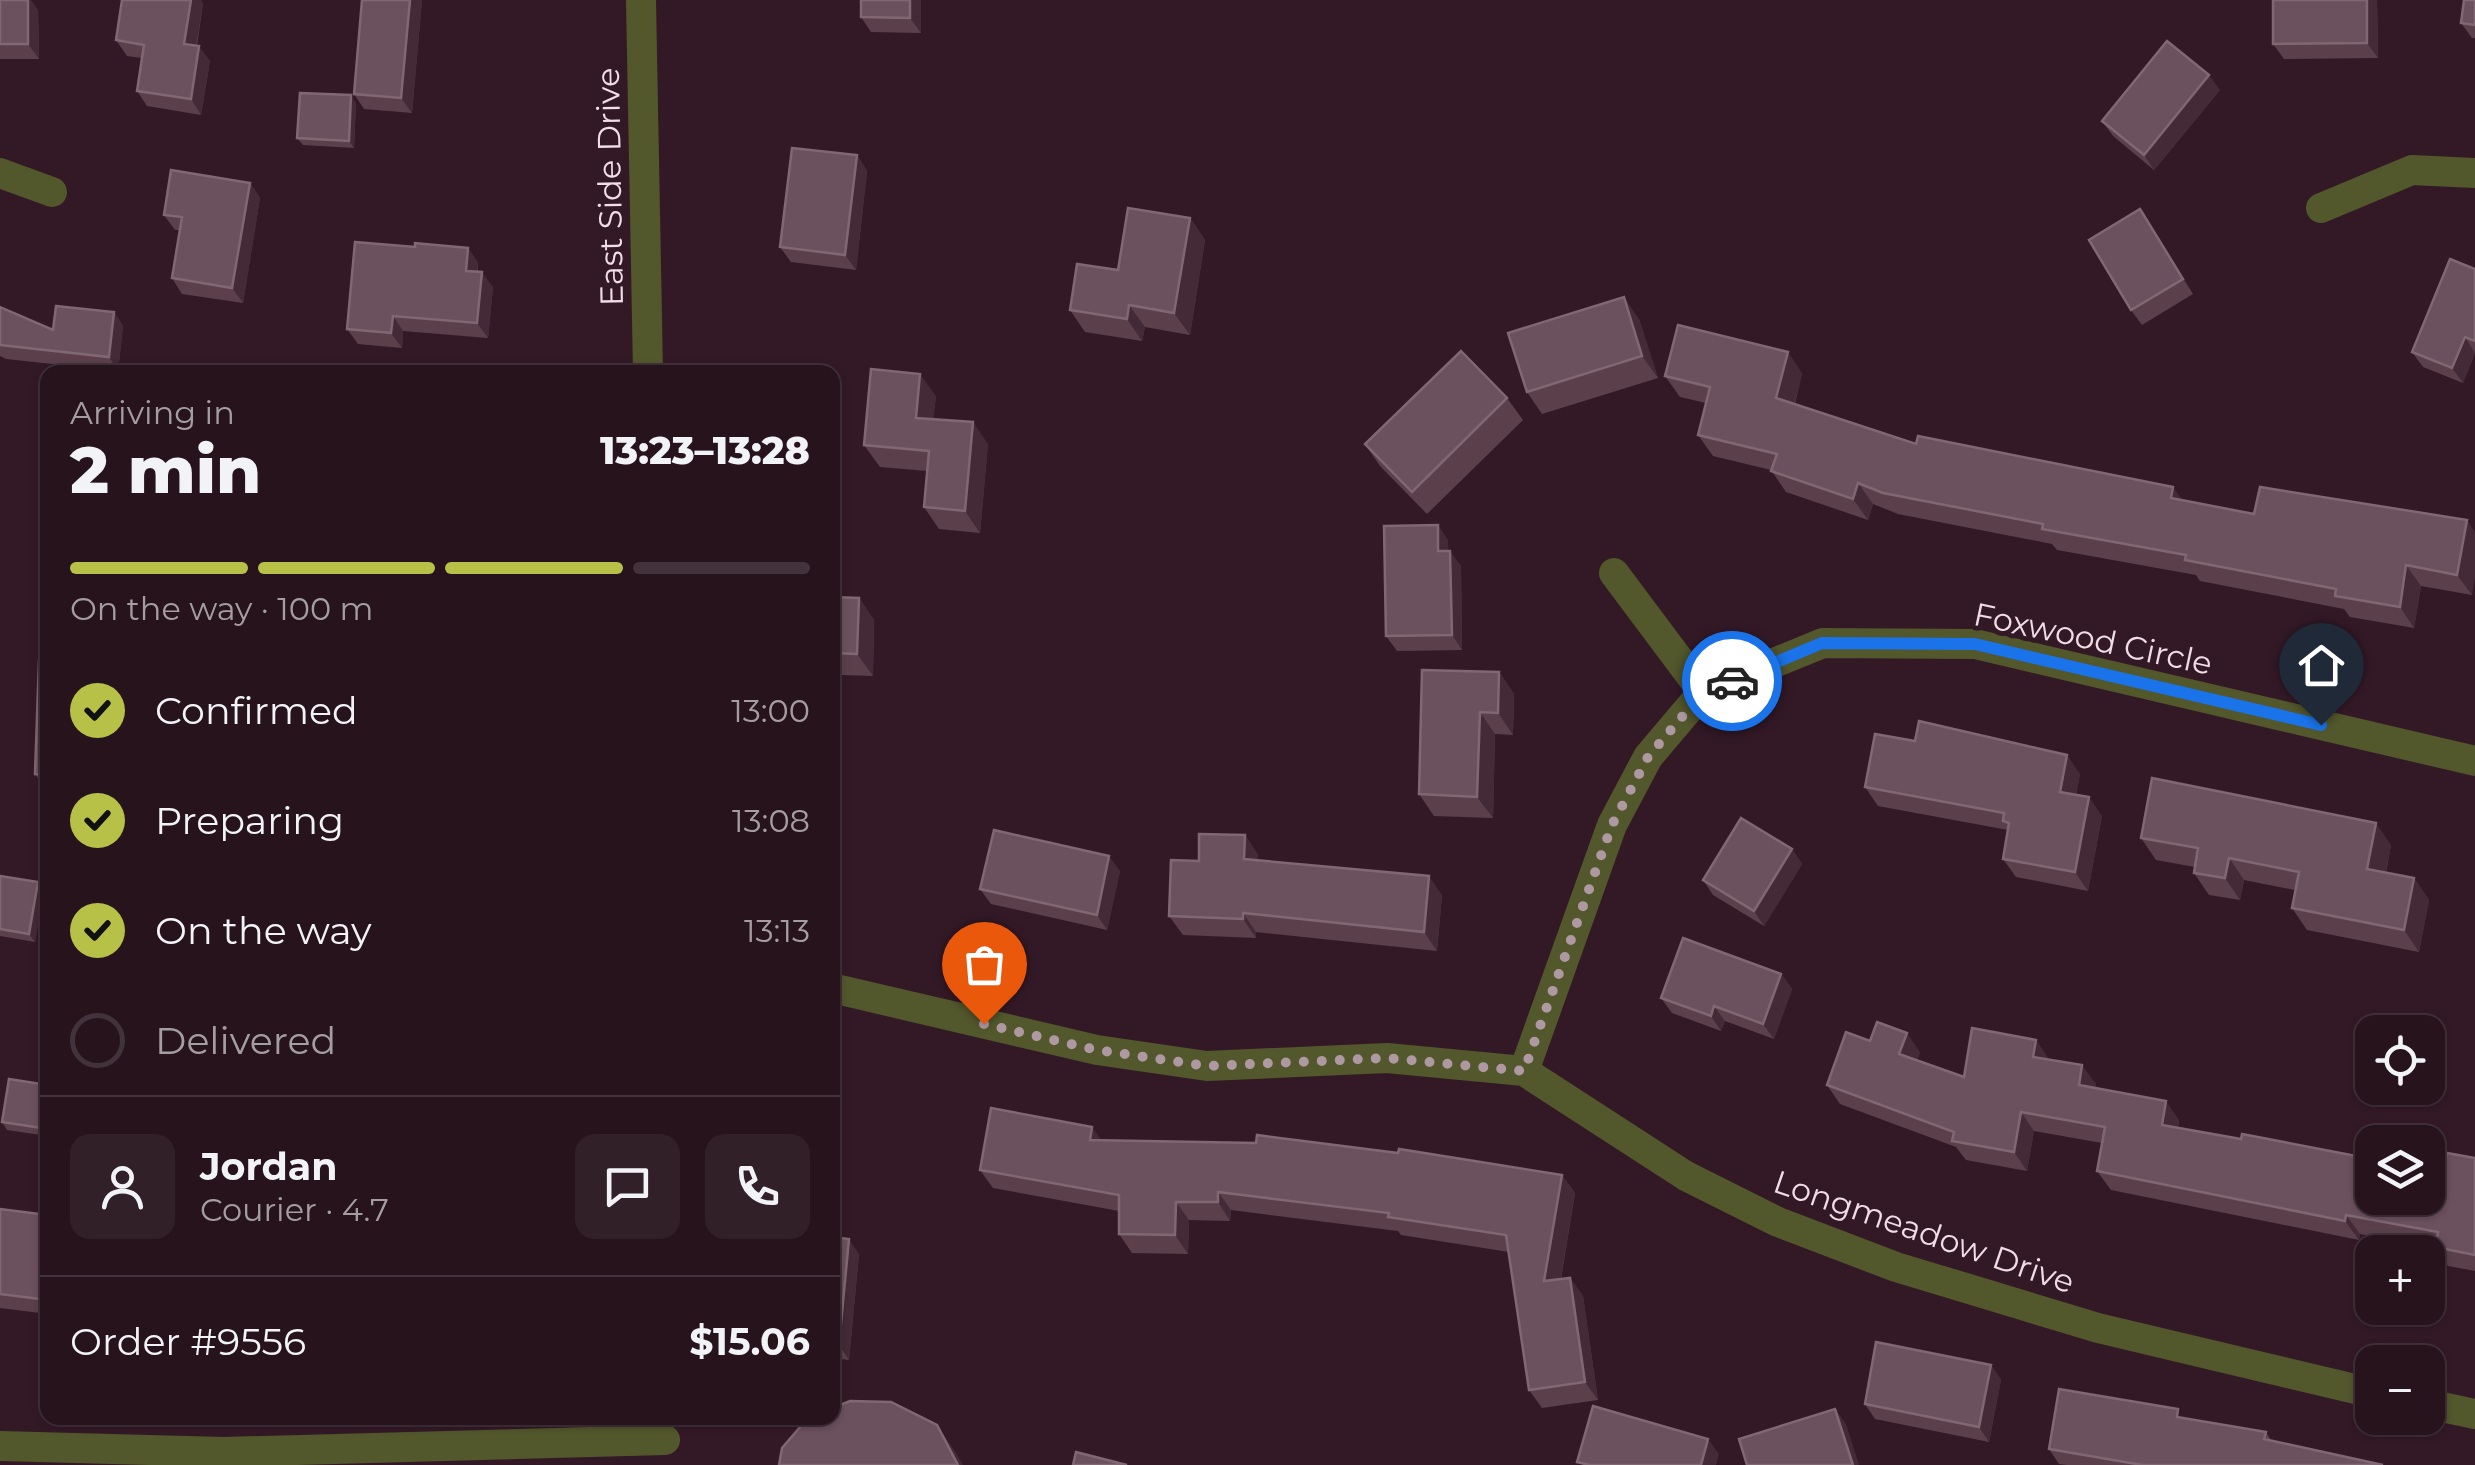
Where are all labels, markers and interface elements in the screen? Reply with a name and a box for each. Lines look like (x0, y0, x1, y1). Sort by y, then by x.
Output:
street label: East Side Drive (588, 67, 631, 307)
text: Arriving in (70, 393, 235, 432)
text: 13:23–13:28 (600, 427, 810, 474)
text: 2 min (70, 430, 261, 509)
text: On the way · 100 m (70, 589, 373, 628)
street label: Foxwood Circle (1970, 594, 2216, 683)
pin (2279, 623, 2364, 726)
courier (1682, 631, 1782, 731)
icon: home (2294, 638, 2349, 693)
icon: car (1705, 654, 1760, 709)
icon: check (70, 683, 125, 738)
text: Confirmed (155, 687, 358, 734)
text: 13:00 (731, 691, 810, 730)
icon: check (70, 793, 125, 848)
text: Preparing (155, 797, 344, 844)
text: 13:08 (732, 801, 810, 840)
icon: check (70, 903, 125, 958)
text: On the way (155, 907, 372, 954)
text: 13:13 (744, 911, 810, 950)
pin (942, 922, 1027, 1025)
icon: bag (957, 937, 1012, 992)
map controls (2355, 1015, 2445, 1435)
button: locate (2355, 1015, 2445, 1105)
text: Delivered (155, 1017, 336, 1064)
button: layers (2355, 1125, 2445, 1215)
button: person (70, 1134, 175, 1239)
button: chat (575, 1134, 680, 1239)
button: phone (705, 1134, 810, 1239)
text: Jordan (200, 1143, 338, 1190)
street label: Longmeadow Drive (1769, 1162, 2080, 1301)
text: Courier · 4.7 (200, 1190, 389, 1229)
button: + (2355, 1235, 2445, 1325)
text: Order #9556 (70, 1318, 306, 1365)
text: $15.06 (689, 1318, 810, 1365)
button: − (2355, 1345, 2445, 1435)

